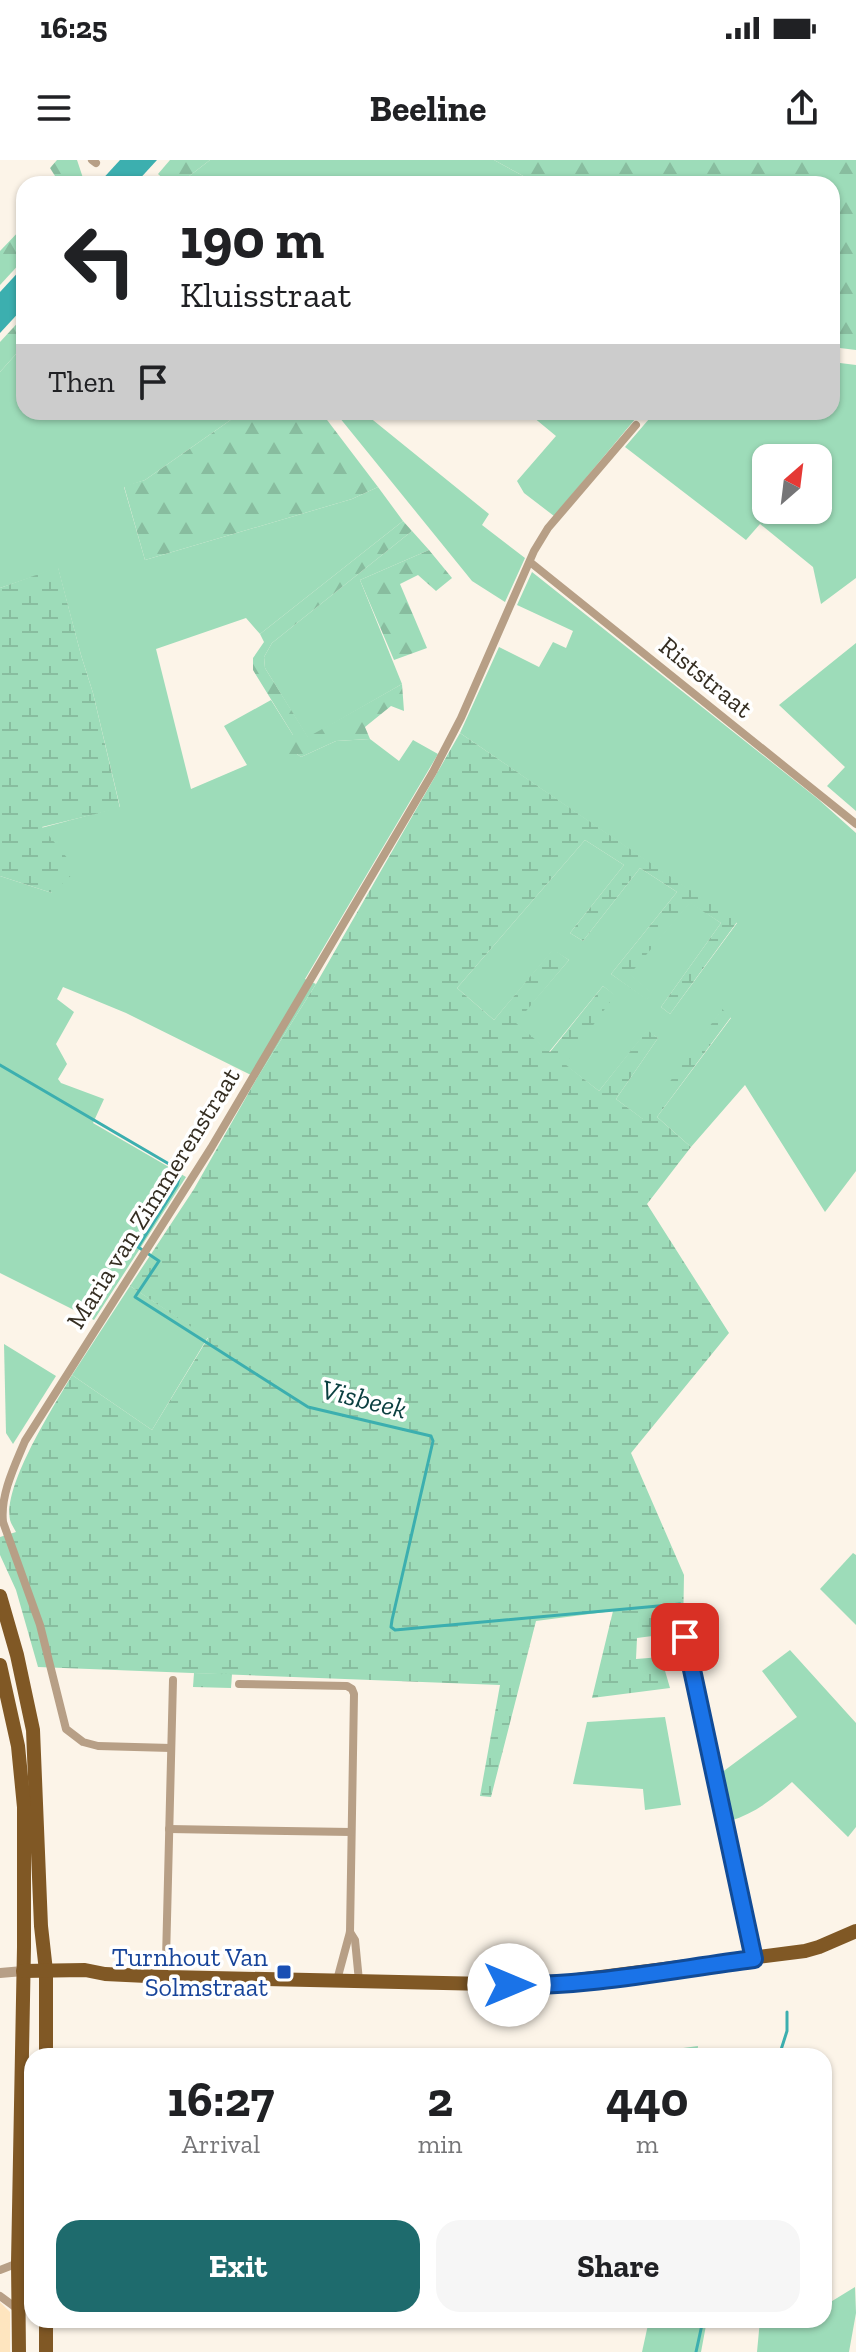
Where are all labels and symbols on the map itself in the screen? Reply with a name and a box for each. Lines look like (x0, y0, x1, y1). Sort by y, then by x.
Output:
north arrow (752, 444, 832, 524)
street label: Riststraat (653, 630, 760, 725)
street label: Maria van Zimmerenstraat (59, 1061, 247, 1335)
water label: Visbeek (318, 1372, 410, 1426)
pin (651, 1603, 719, 1671)
place label: Turnhout Van Solmstraat (112, 1941, 268, 2003)
position arrow (467, 1943, 551, 2027)
marker: Turnhout Van Solmstraat (275, 1963, 293, 1981)

